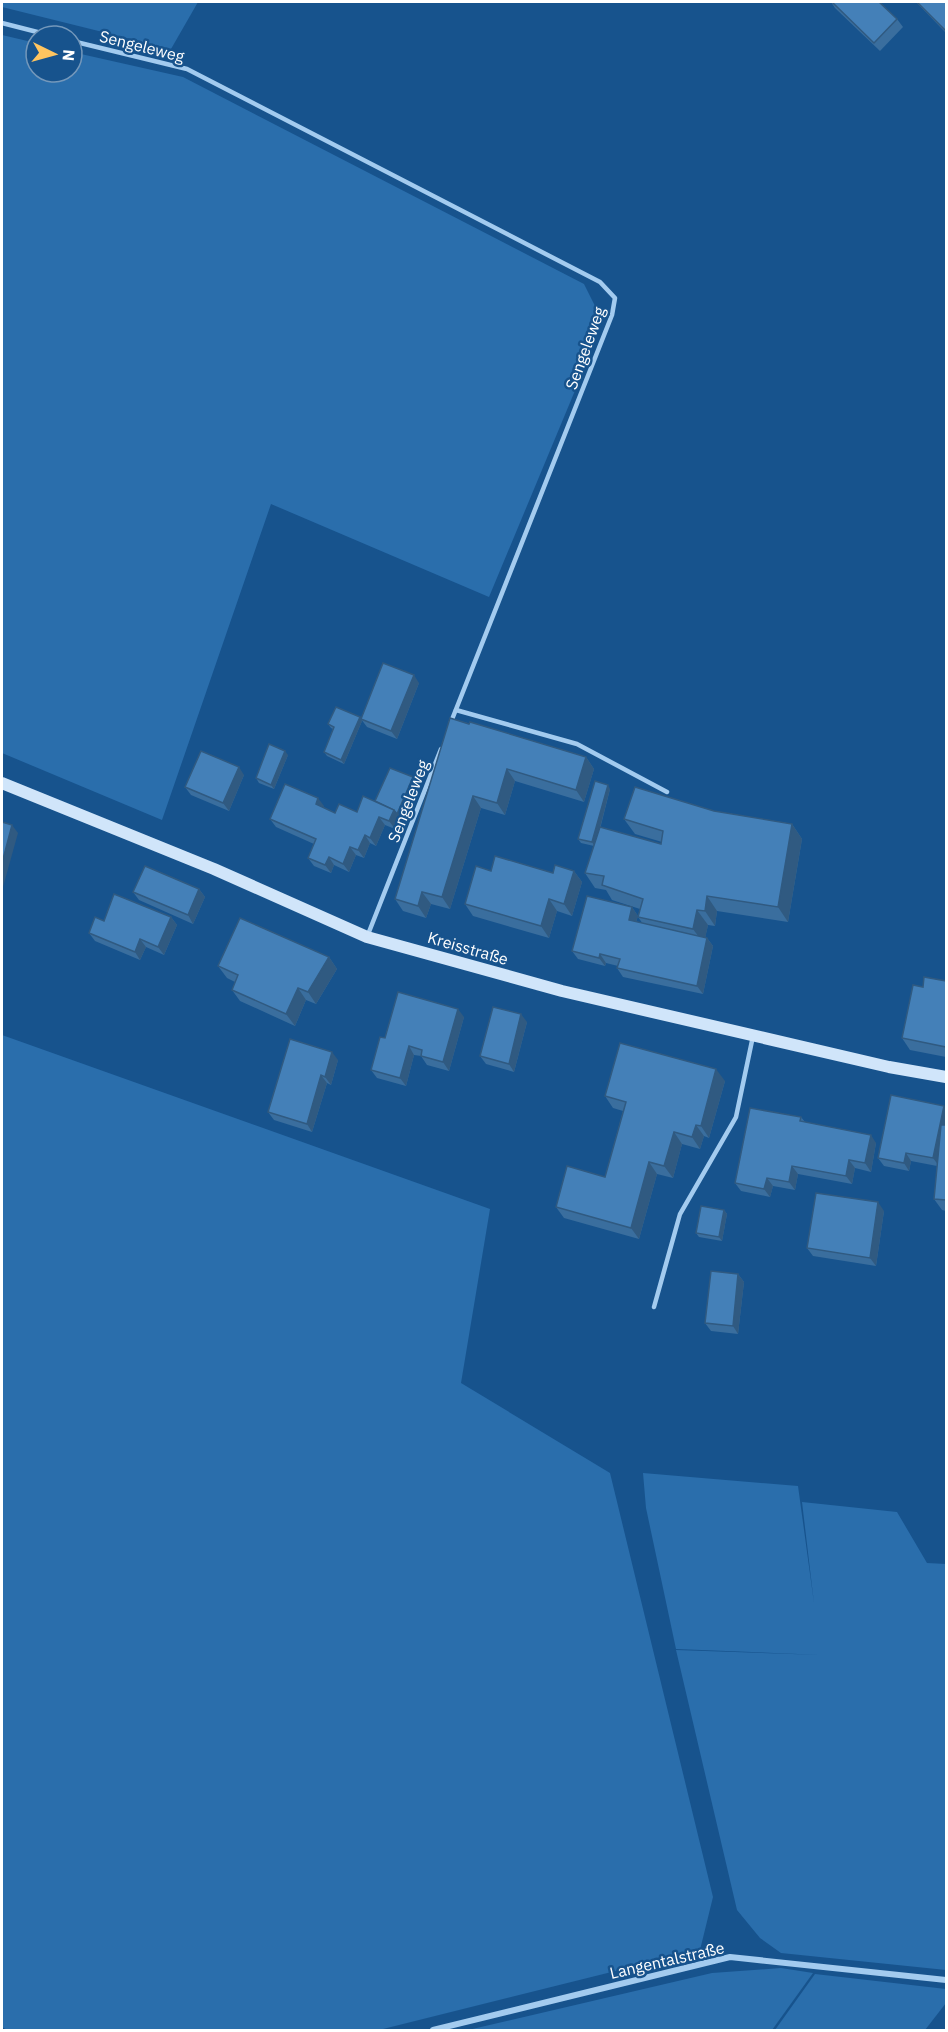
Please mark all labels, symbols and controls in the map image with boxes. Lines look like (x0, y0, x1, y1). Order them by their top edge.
north arrow (24, 24, 84, 84)
street label: Sengeleweg (97, 26, 187, 66)
text: N (58, 49, 79, 62)
street label: Sengeleweg (561, 303, 609, 392)
street label: Sengeleweg (383, 756, 433, 845)
street label: Kreisstraße (425, 927, 511, 969)
street label: Langentalstraße (608, 1937, 726, 1983)

